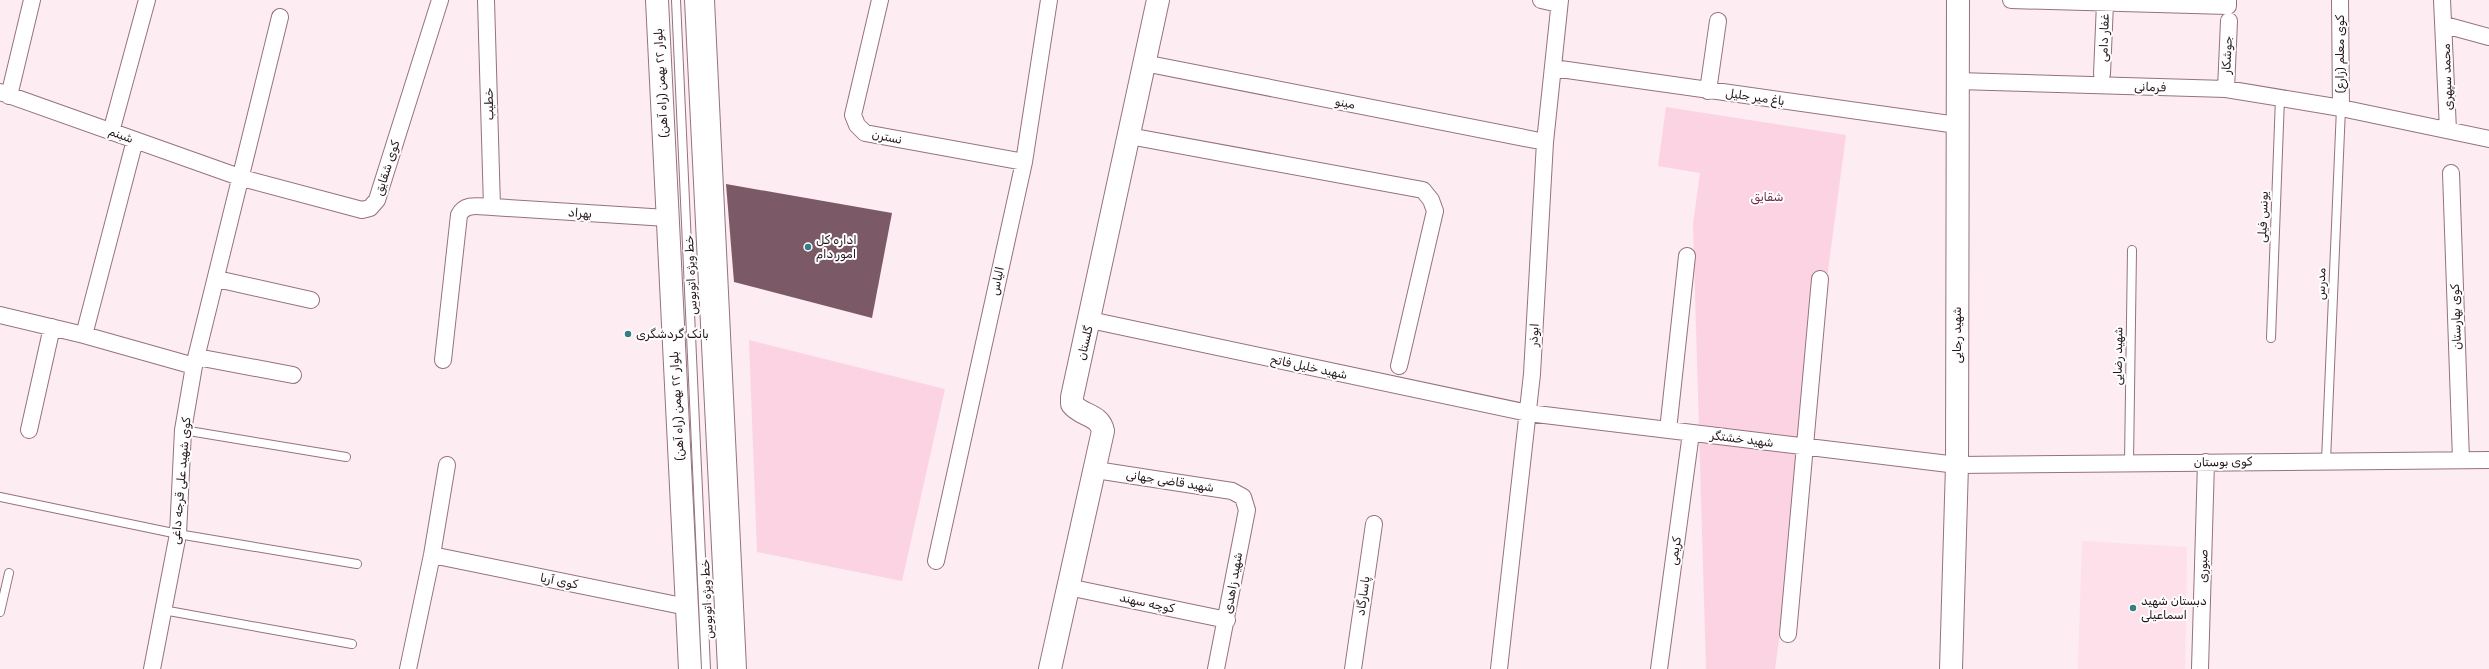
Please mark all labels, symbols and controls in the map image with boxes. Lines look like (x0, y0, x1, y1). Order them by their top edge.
street label: غفار دامی (2096, 13, 2113, 62)
street label: کوی معلم (زارع) (2333, 14, 2349, 93)
street label: بلوار ۲۲ بهمن (راه آهن) (651, 28, 672, 138)
street label: جوشکار (2219, 36, 2236, 75)
street label: محمد سپهری (2439, 43, 2456, 111)
street label: فرمانی (2134, 79, 2167, 96)
street label: باغ میر جلیل (1724, 86, 1785, 110)
street label: خطیب (481, 87, 497, 121)
street label: مینو (1333, 94, 1357, 113)
street label: شبنم (106, 124, 135, 147)
street label: نسترن (871, 127, 903, 148)
street label: کوی شقایق (372, 138, 404, 198)
park label: شقایق (1750, 190, 1784, 205)
street label: یونس فیلی (2255, 191, 2272, 243)
street label: بهراد (567, 205, 592, 222)
place label: اداره کل امور دام (816, 233, 857, 263)
street label: خط ویژه اتوبوس (682, 235, 701, 315)
marker: اداره کل امور دام (803, 242, 813, 252)
street label: الیاس (987, 265, 1007, 297)
street label: مدرس (2313, 267, 2330, 300)
street label: کوی بهارستان (2448, 283, 2465, 350)
street label: شهید رجایی (1950, 307, 1965, 363)
street label: ابوذر (1526, 323, 1543, 348)
street label: گلستان (1074, 324, 1096, 362)
place label: بانک گردشگری (636, 327, 709, 342)
street label: شهید رضایی (2110, 327, 2127, 385)
marker: بانک گردشگری (623, 329, 633, 339)
street label: بلوار ۲۲ بهمن (راه آهن) (667, 351, 688, 461)
street label: شهید خلیل فاتح (1269, 352, 1349, 384)
street label: کوی شهید علی قرجه داغی (168, 416, 195, 545)
street label: شهید خشتگر (1708, 428, 1775, 451)
street label: کوی بوستان (2193, 454, 2253, 471)
street label: شهید قاضی جهانی (1125, 467, 1215, 496)
street label: کریمی (1666, 535, 1685, 566)
street label: صبوری (2195, 549, 2212, 583)
street label: شهید زاهدی (1221, 551, 1246, 615)
street label: خط ویژه اتوبوس (698, 559, 717, 639)
street label: کوی آریا (539, 570, 580, 593)
street label: پاسارگاد (1353, 575, 1374, 617)
street label: کوچه سهند (1118, 590, 1176, 617)
place label: دبستان شهید اسماعیلی (2141, 594, 2207, 623)
marker: دبستان شهید اسماعیلی (2128, 603, 2138, 613)

